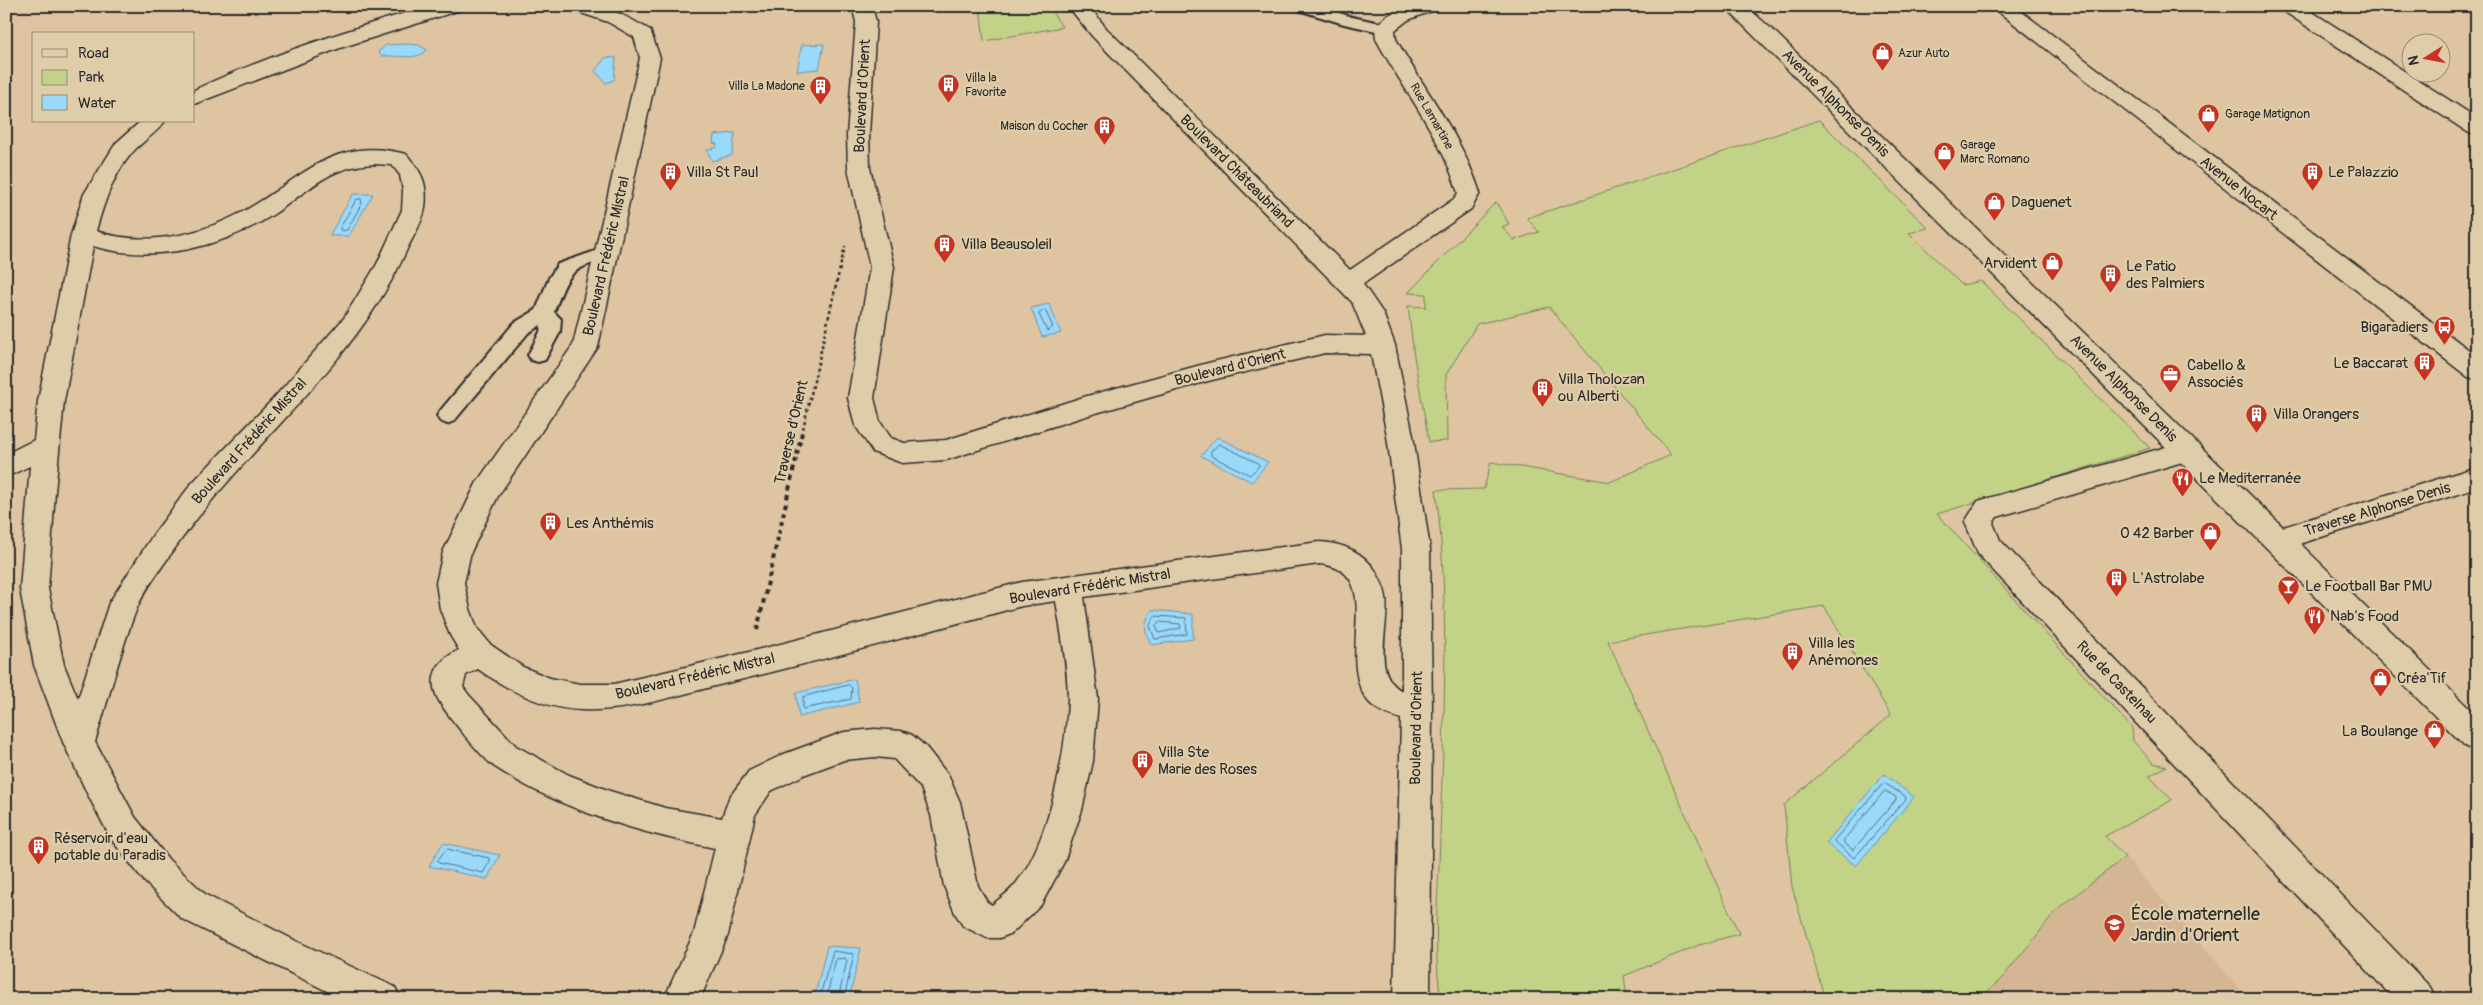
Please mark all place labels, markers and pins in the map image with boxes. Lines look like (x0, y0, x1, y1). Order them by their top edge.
shop icon: Azur Auto (1870, 41, 1894, 72)
place label: Azur Auto (1898, 46, 1950, 61)
place label: Villa la Favorite (965, 71, 1006, 100)
building icon: Villa la Favorite (937, 73, 961, 104)
building icon: Villa La Madone (809, 74, 833, 105)
place label: Villa La Madone (728, 79, 805, 94)
shop icon: Garage Matignon (2197, 102, 2221, 133)
place label: Garage Matignon (2225, 107, 2310, 122)
building icon: Maison du Cocher (1092, 114, 1116, 145)
place label: Maison du Cocher (1000, 119, 1089, 134)
place label: Garage Marc Romano (1960, 138, 2030, 167)
shop icon: Garage Marc Romano (1932, 140, 1956, 171)
building icon: Villa St Paul (658, 160, 682, 191)
building icon: Le Palazzio (2300, 160, 2324, 191)
place label: Villa St Paul (686, 163, 759, 182)
place label: Le Palazzio (2328, 163, 2399, 182)
shop icon: Daguenet (1983, 190, 2007, 221)
place label: Daguenet (2011, 193, 2072, 212)
building icon: Villa Beausoleil (933, 232, 957, 263)
place label: Villa Beausoleil (961, 235, 1052, 254)
shop icon: Arvident (2041, 251, 2065, 282)
place label: Arvident (1984, 254, 2038, 273)
place label: Le Patio des Palmiers (2126, 257, 2205, 293)
building icon: Le Patio des Palmiers (2098, 263, 2122, 294)
bus stop icon: Bigaradiers (2432, 315, 2456, 346)
place label: Bigaradiers (2361, 318, 2428, 337)
building icon: Le Baccarat (2412, 351, 2436, 382)
place label: Le Baccarat (2333, 354, 2409, 373)
place label: Cabello & Associés (2187, 356, 2246, 392)
office icon: Cabello & Associés (2159, 362, 2183, 393)
place label: Villa Tholozan ou Alberti (1558, 370, 1645, 406)
building icon: Villa Tholozan ou Alberti (1530, 376, 1554, 407)
building icon: Villa Orangers (2245, 402, 2269, 433)
place label: Villa Orangers (2273, 405, 2359, 424)
restaurant icon: Le Mediterranée (2171, 466, 2195, 497)
place label: Le Mediterranée (2199, 469, 2301, 488)
building icon: Les Anthémis (538, 511, 562, 542)
place label: Les Anthémis (566, 514, 654, 533)
shop icon: O 42 Barber (2198, 521, 2222, 552)
place label: O 42 Barber (2120, 524, 2195, 543)
building icon: L'Astrolabe (2104, 566, 2128, 597)
place label: L'Astrolabe (2132, 569, 2205, 588)
bar icon: Le Football Bar PMU (2277, 574, 2301, 605)
place label: Le Football Bar PMU (2305, 577, 2432, 596)
restaurant icon: Nab's Food (2302, 604, 2326, 635)
place label: Nab's Food (2330, 607, 2399, 626)
place label: Villa les Anémones (1808, 634, 1878, 670)
building icon: Villa les Anémones (1780, 640, 1804, 671)
shop icon: Créa'Tif (2369, 666, 2393, 697)
place label: Créa'Tif (2397, 669, 2447, 688)
shop icon: La Boulange (2422, 719, 2446, 750)
place label: La Boulange (2342, 722, 2419, 741)
place label: Villa Ste Marie des Roses (1158, 743, 1257, 779)
building icon: Villa Ste Marie des Roses (1130, 749, 1154, 780)
place label: Réservoir d'eau potable du Paradis (54, 829, 166, 865)
building icon: Réservoir d'eau potable du Paradis (26, 835, 50, 866)
place label: École maternelle Jardin d'Orient (2131, 903, 2260, 947)
school or university icon: École maternelle Jardin d'Orient (2103, 912, 2127, 943)

